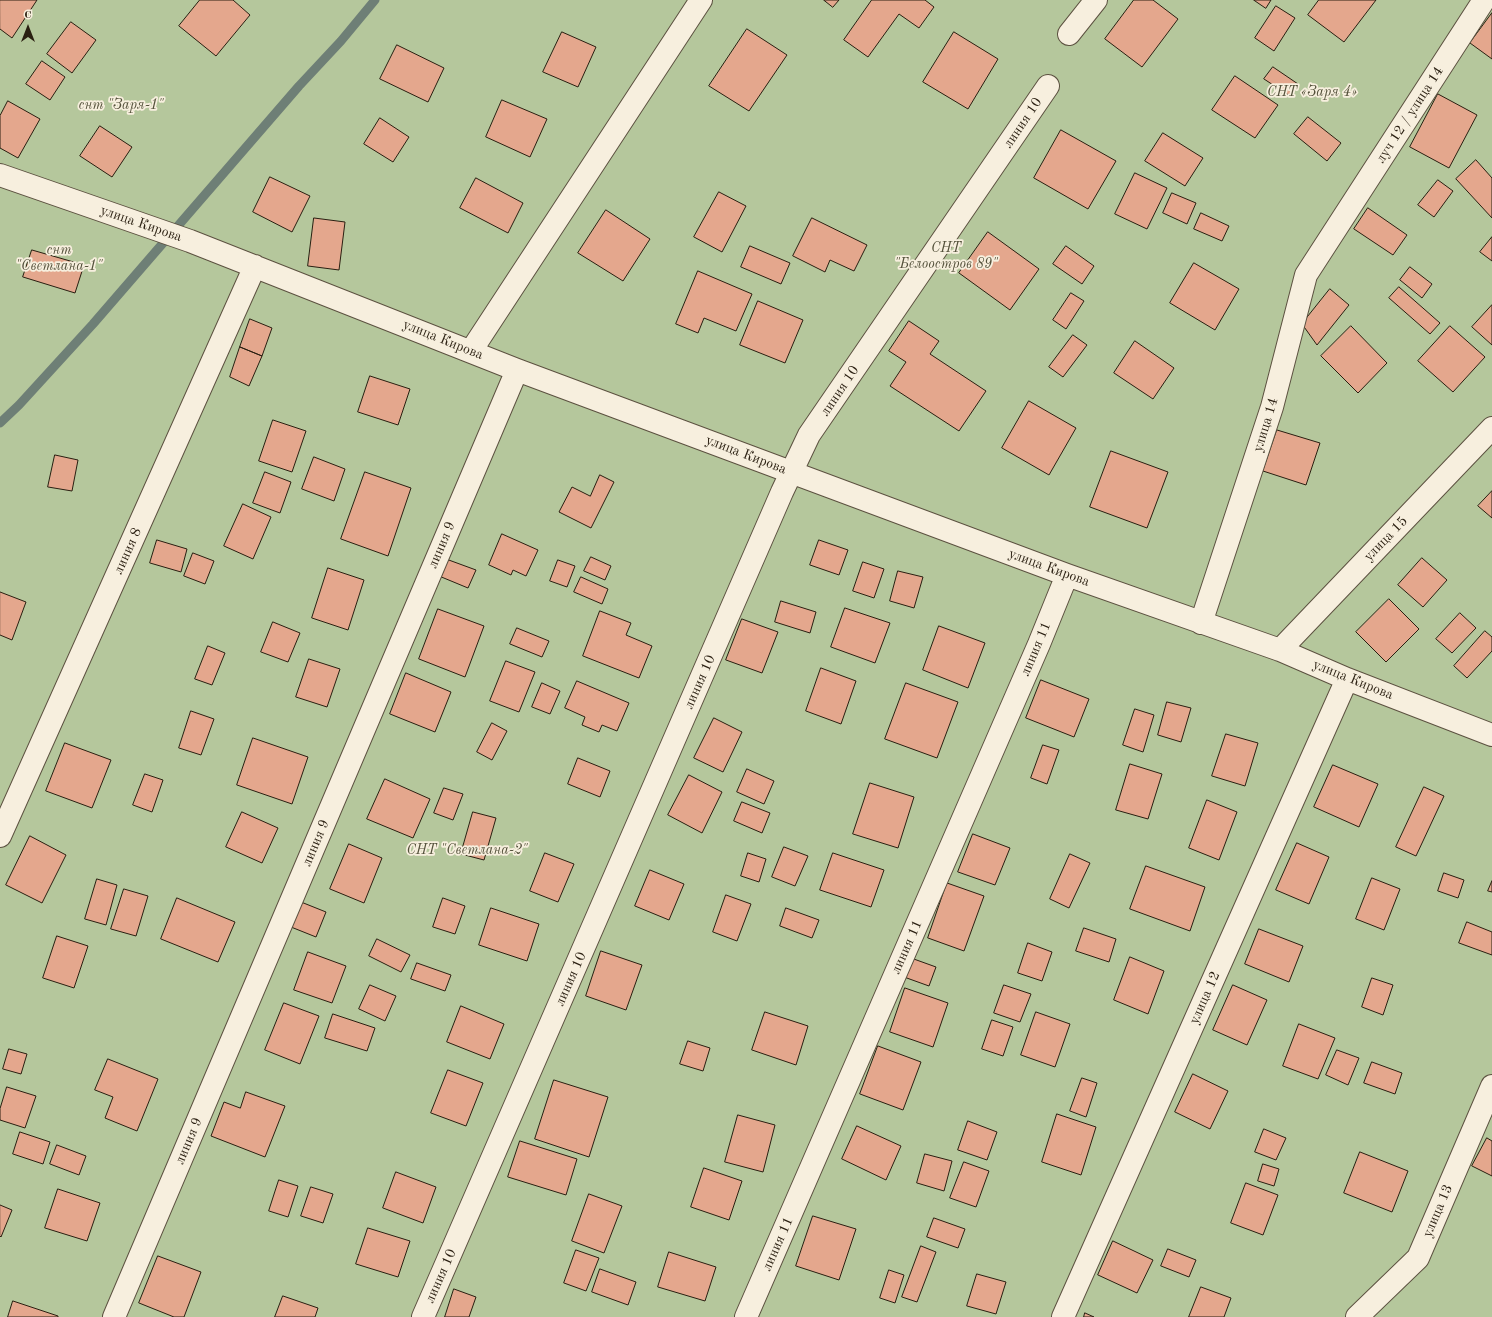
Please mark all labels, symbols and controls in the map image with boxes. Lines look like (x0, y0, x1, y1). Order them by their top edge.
north arrow (8, 8, 48, 48)
text: С (24, 10, 32, 21)
street label: луч 12 / улица 14 (1373, 64, 1447, 166)
park label: СНТ «Заря 4» (1267, 84, 1357, 100)
street label: линия 10 (1000, 95, 1046, 151)
park label: снт "Заря-1" (78, 97, 164, 113)
street label: улица Кирова (98, 202, 184, 246)
park label: СНТ "Белоостров 89" (894, 240, 998, 272)
park label: снт "Светлана-1" (16, 242, 102, 274)
street label: улица Кирова (400, 316, 486, 364)
street label: линия 10 (817, 363, 863, 419)
street label: улица 14 (1250, 396, 1282, 454)
street label: улица Кирова (703, 432, 789, 478)
street label: улица 15 (1361, 513, 1411, 565)
street label: линия 9 (425, 519, 459, 571)
street label: линия 8 (110, 525, 146, 577)
street label: улица Кирова (1006, 546, 1092, 590)
street label: линия 11 (1017, 619, 1055, 679)
street label: линия 10 (681, 652, 719, 712)
street label: улица Кирова (1310, 656, 1396, 704)
street label: линия 9 (299, 817, 333, 869)
park label: СНТ "Светлана-2" (406, 842, 528, 858)
street label: линия 11 (888, 917, 926, 977)
street label: линия 10 (552, 949, 590, 1009)
street label: улица 12 (1186, 969, 1224, 1027)
street label: линия 9 (172, 1115, 206, 1167)
street label: улица 13 (1419, 1182, 1457, 1240)
street label: линия 11 (759, 1214, 797, 1274)
street label: линия 10 (422, 1246, 460, 1306)

